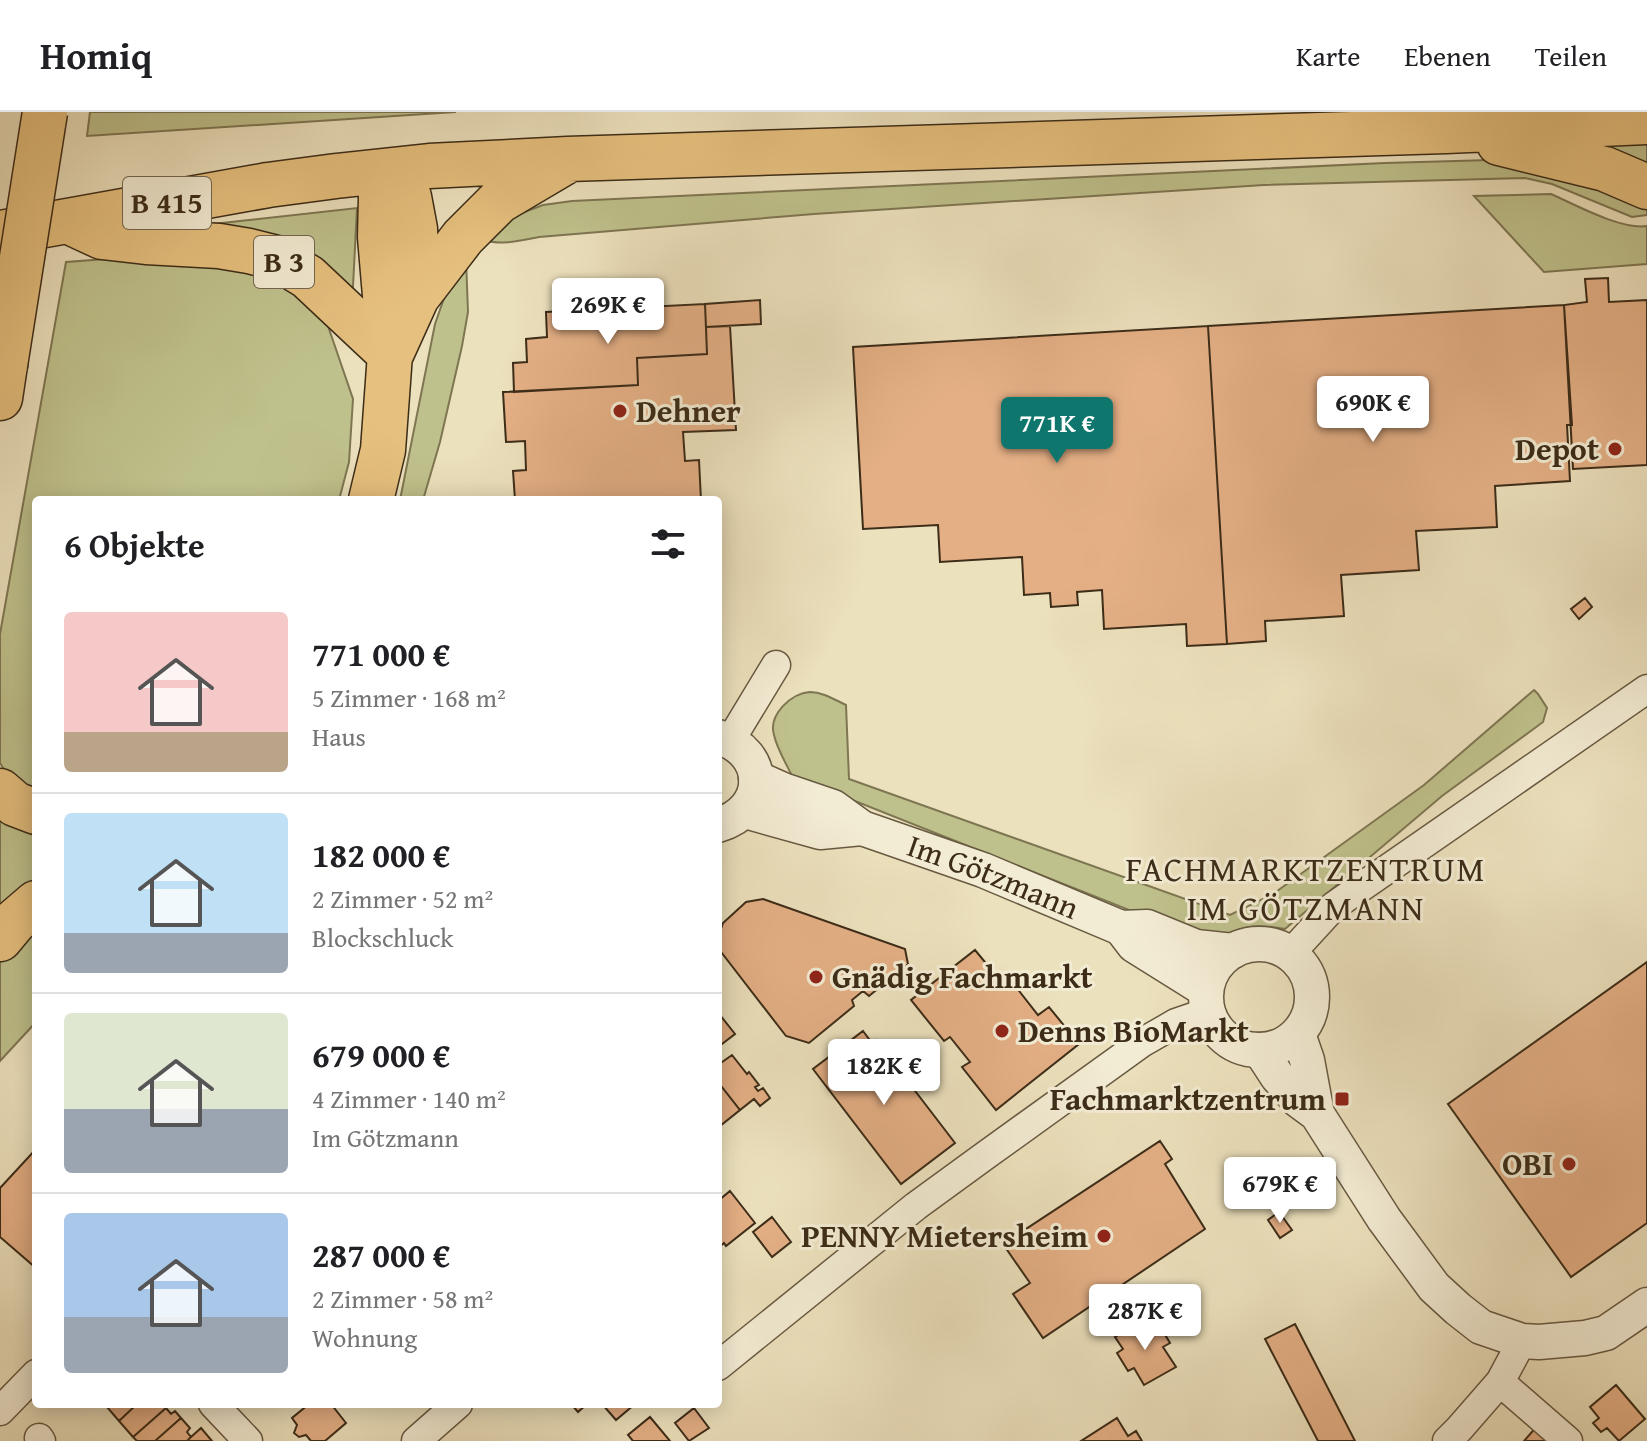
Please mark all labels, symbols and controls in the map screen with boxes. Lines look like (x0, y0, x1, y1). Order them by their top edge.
text: Homiq (40, 27, 152, 83)
text: Karte (1296, 35, 1360, 76)
text: Ebenen (1404, 35, 1491, 76)
text: Teilen (1535, 35, 1607, 76)
road number: B 415 (123, 177, 211, 229)
road number: B 3 (254, 236, 314, 288)
pin: 269K € (543, 278, 673, 346)
text: 269K € (570, 284, 646, 323)
pin: 690K € (1308, 376, 1438, 444)
text: 690K € (1335, 382, 1411, 421)
place label: Dehner (636, 387, 741, 434)
pin: 771K € (992, 397, 1122, 465)
marker: Dehner (611, 402, 629, 420)
text: 771K € (1019, 403, 1095, 442)
place label: Depot (1515, 425, 1599, 472)
marker: Depot (1606, 440, 1624, 458)
text: 6 Objekte (64, 520, 205, 569)
icon: filters (646, 522, 690, 566)
text: 771 000 € (312, 629, 450, 678)
icon: home (128, 644, 224, 740)
text: 5 Zimmer · 168 m² (312, 678, 506, 717)
text: Haus (312, 717, 366, 756)
street label: Im Götzmann (901, 822, 1086, 931)
text: 182 000 € (312, 830, 450, 879)
district label: FACHMARKTZENTRUM IM GÖTZMANN (1126, 844, 1486, 932)
icon: home (128, 845, 224, 941)
text: 2 Zimmer · 52 m² (312, 879, 493, 918)
text: Blockschluck (312, 918, 453, 957)
place label: Gnädig Fachmarkt (832, 953, 1093, 1000)
marker: Gnädig Fachmarkt (807, 968, 825, 986)
place label: Denns BioMarkt (1018, 1007, 1249, 1054)
marker: Denns BioMarkt (993, 1022, 1011, 1040)
text: 679 000 € (312, 1030, 450, 1079)
pin: 182K € (819, 1039, 949, 1107)
icon: home (128, 1045, 224, 1141)
text: 182K € (846, 1045, 922, 1084)
place label: Fachmarktzentrum (1050, 1075, 1327, 1122)
text: 4 Zimmer · 140 m² (312, 1079, 506, 1118)
marker: Fachmarktzentrum (1333, 1090, 1351, 1108)
text: Im Götzmann (312, 1118, 459, 1157)
place label: OBI (1502, 1140, 1553, 1187)
marker: OBI (1560, 1155, 1578, 1173)
pin: 679K € (1215, 1157, 1345, 1225)
text: 679K € (1242, 1163, 1318, 1202)
place label: PENNY Mietersheim (801, 1212, 1089, 1259)
marker: PENNY Mietersheim (1095, 1227, 1113, 1245)
text: 287 000 € (312, 1230, 450, 1279)
icon: home (128, 1245, 224, 1341)
text: 2 Zimmer · 58 m² (312, 1279, 493, 1318)
pin: 287K € (1080, 1284, 1210, 1352)
text: 287K € (1107, 1290, 1183, 1329)
text: Wohnung (312, 1318, 417, 1357)

